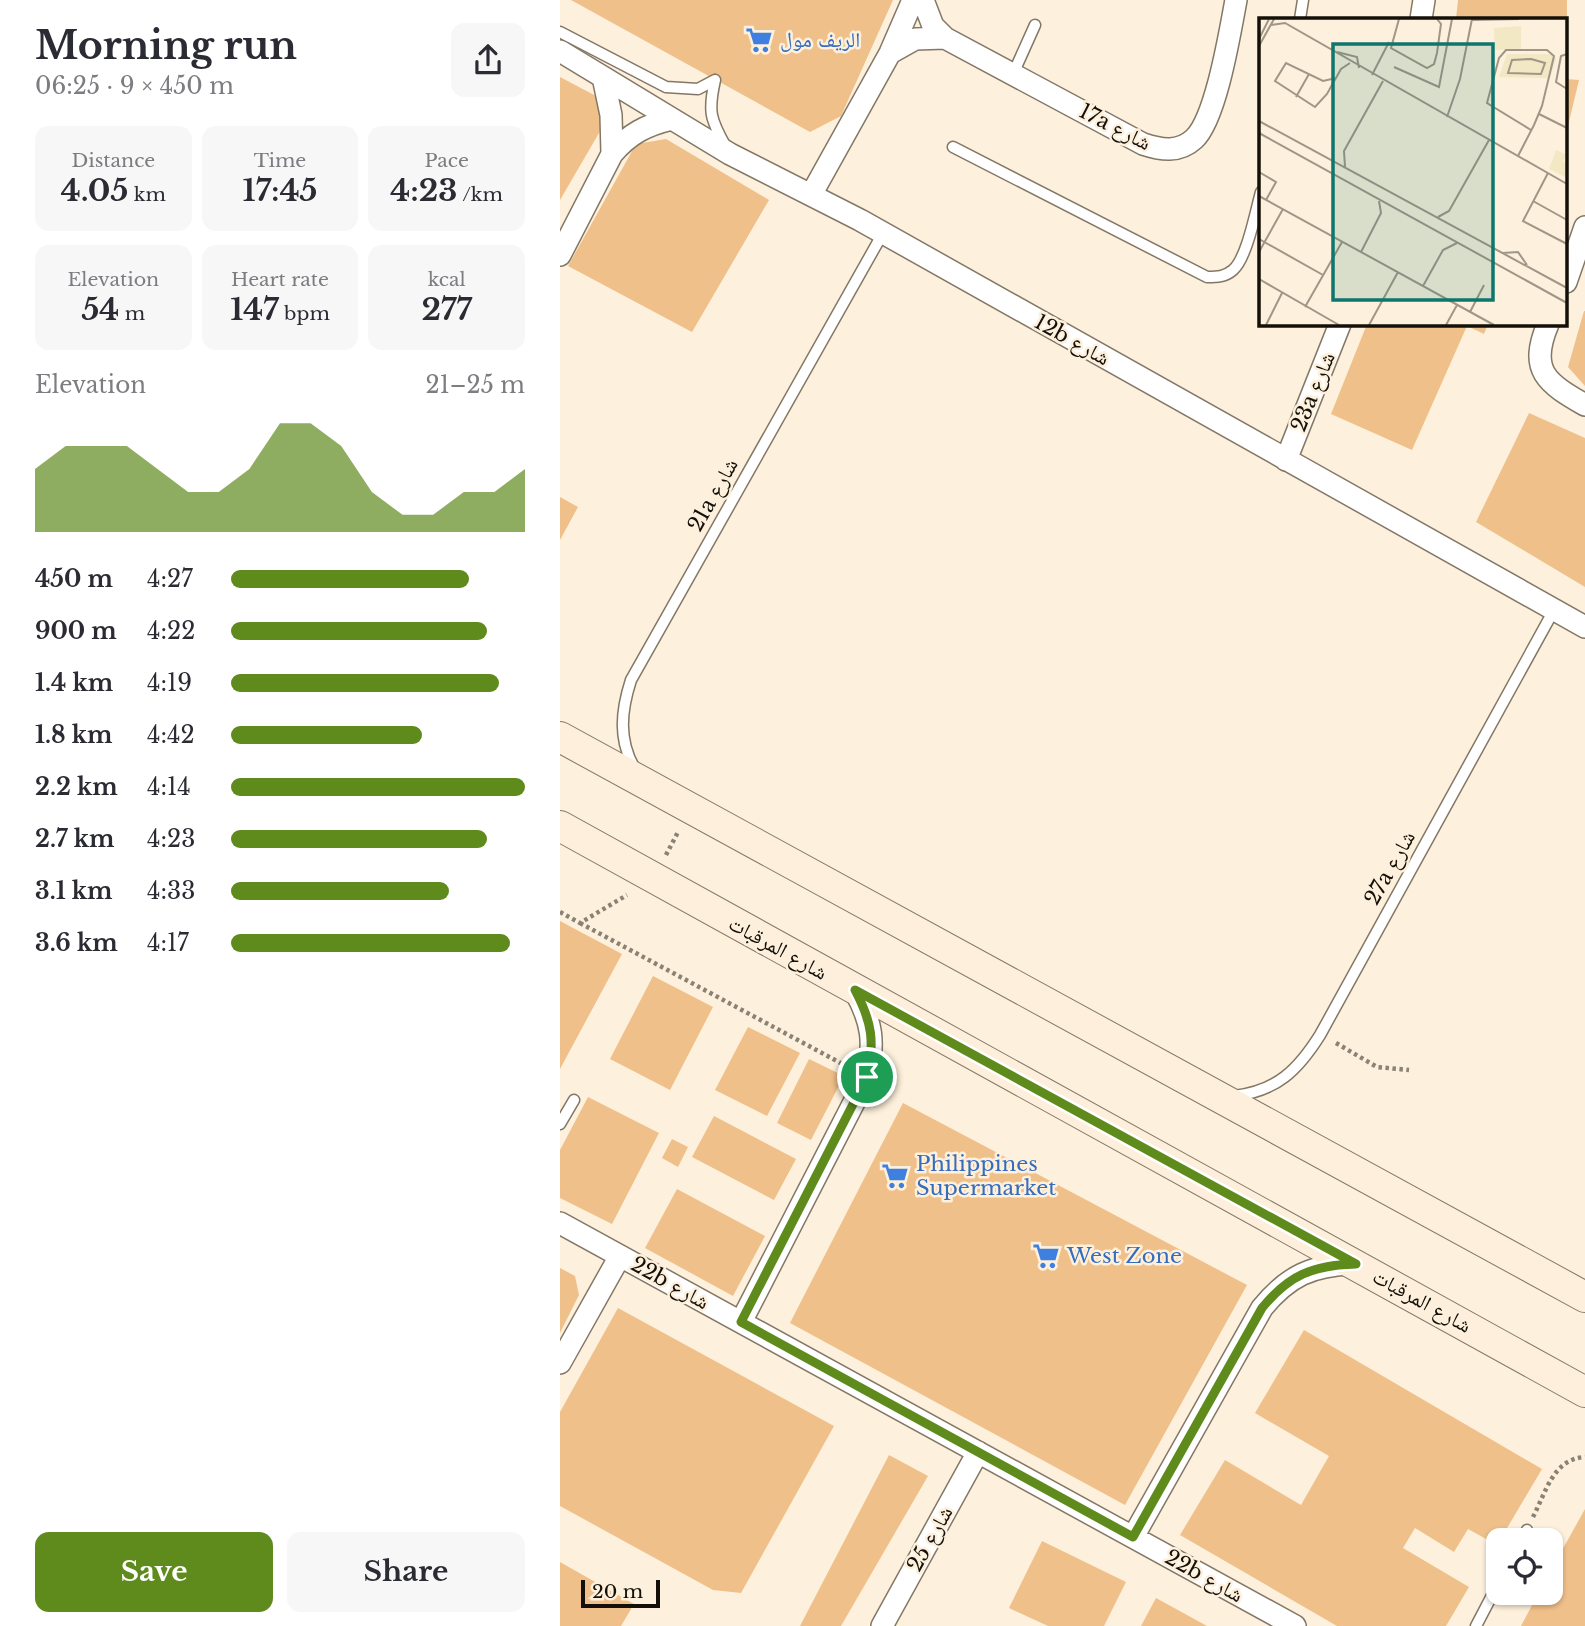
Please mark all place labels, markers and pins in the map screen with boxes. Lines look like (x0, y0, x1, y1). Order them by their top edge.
supermarket icon: الريف مول (744, 25, 774, 55)
place label: الريف مول (780, 27, 860, 53)
pin (837, 1047, 897, 1107)
place label: Philippines Supermarket (916, 1151, 1056, 1201)
supermarket icon: Philippines Supermarket (880, 1161, 910, 1191)
supermarket icon: West Zone (1031, 1241, 1061, 1271)
place label: West Zone (1066, 1243, 1182, 1269)

